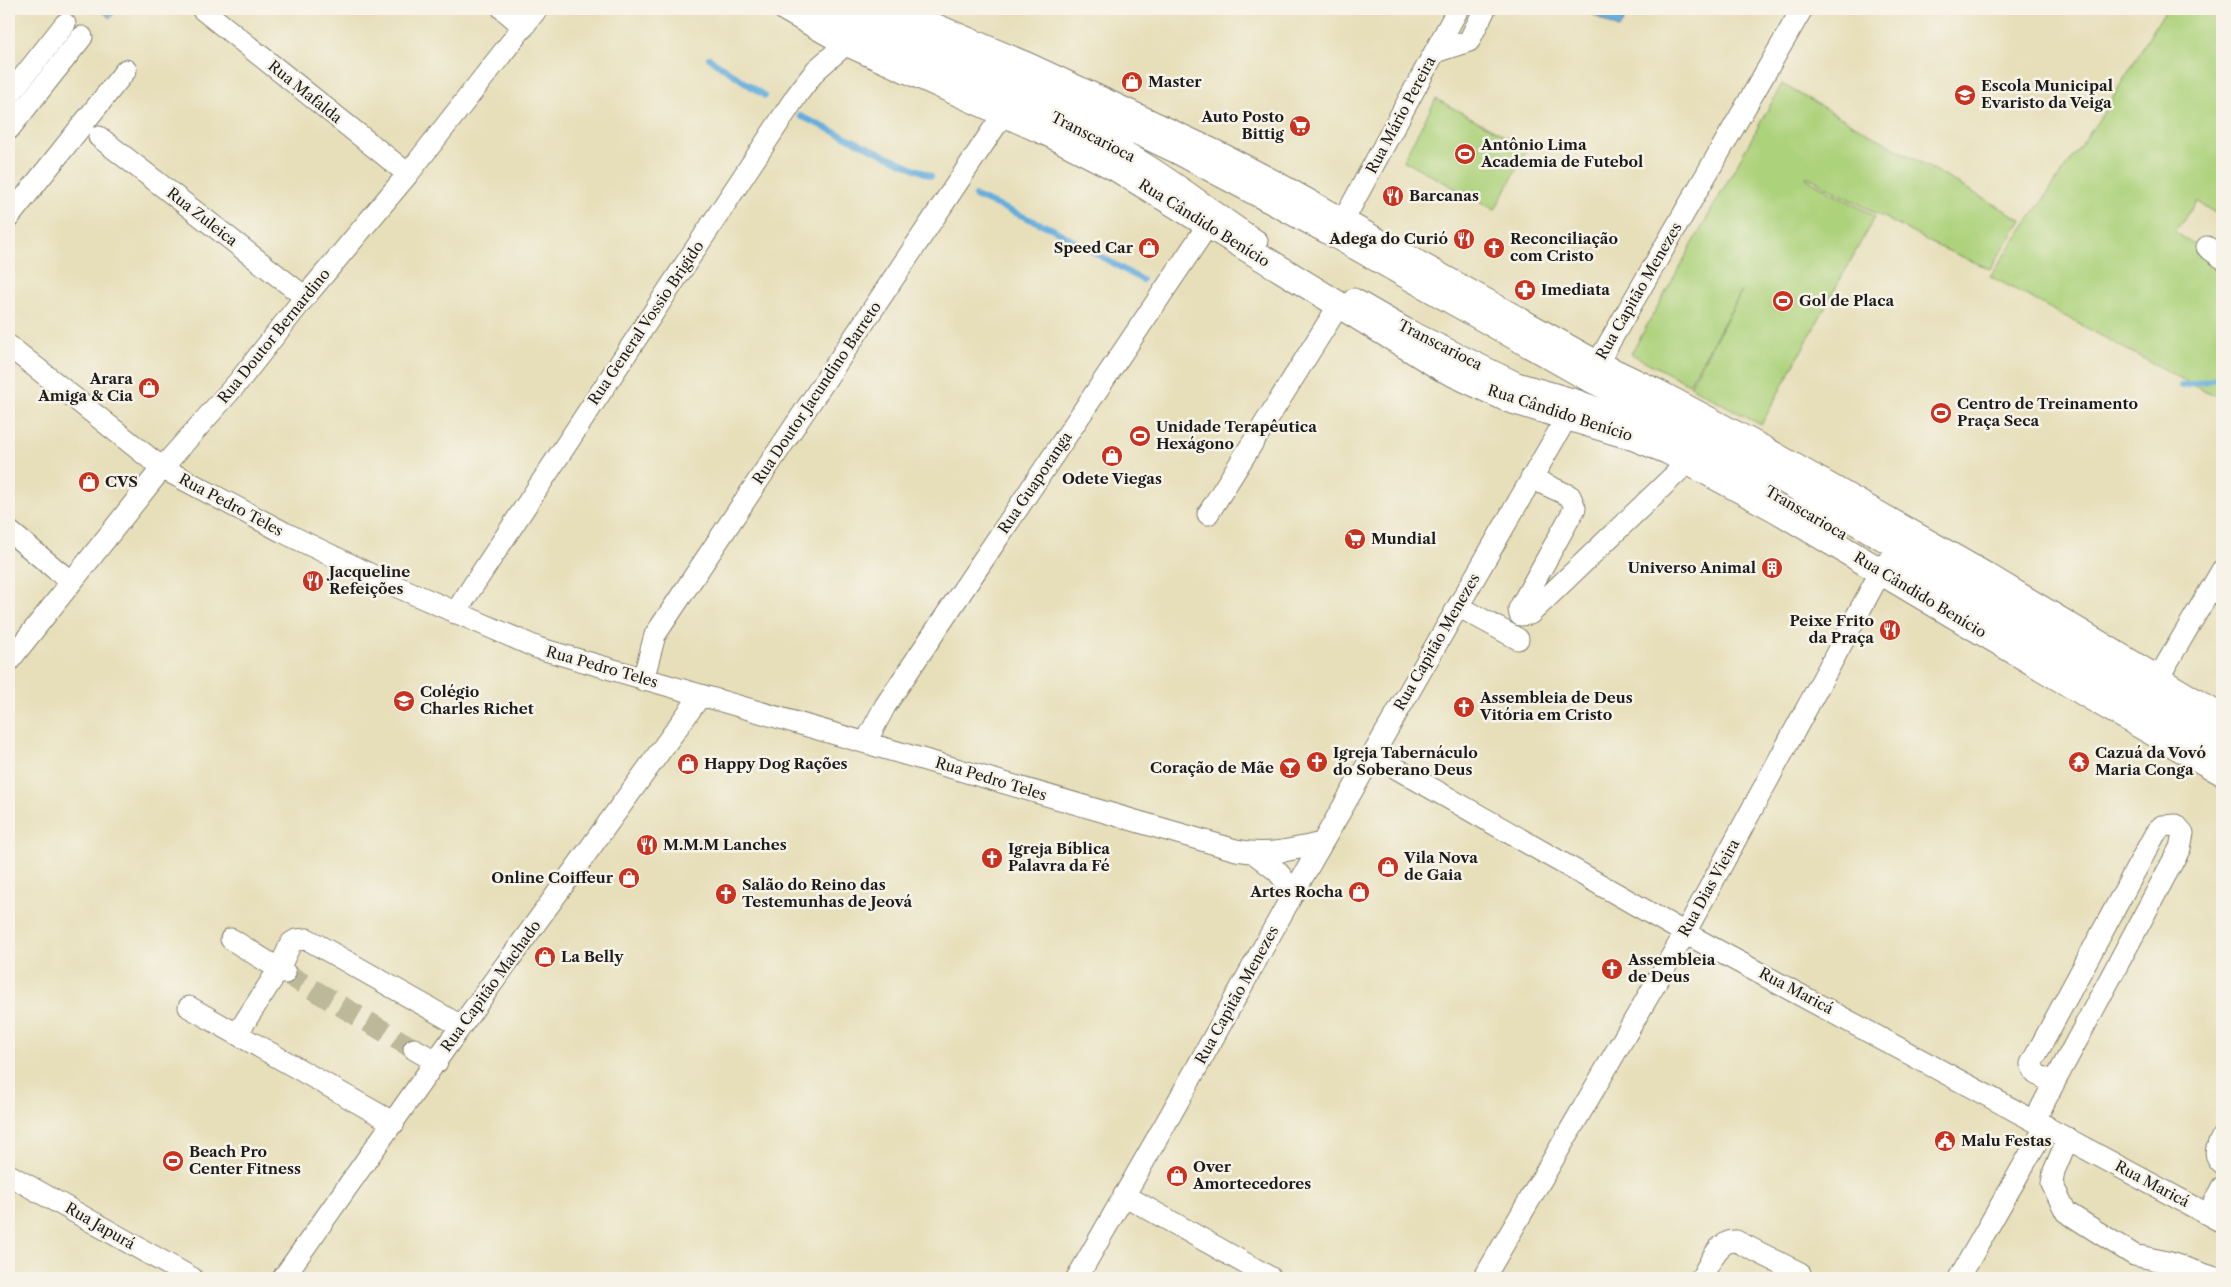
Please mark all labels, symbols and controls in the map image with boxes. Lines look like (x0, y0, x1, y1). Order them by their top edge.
street label: Rua Mário Pereira (1362, 53, 1440, 177)
street label: Rua Mafalda (264, 56, 346, 127)
shop icon: Master (1120, 70, 1144, 94)
place label: Master (1148, 72, 1202, 91)
place label: Escola Municipal Evaristo da Veiga (1981, 76, 2113, 112)
school or university icon: Escola Municipal Evaristo da Veiga (1953, 83, 1977, 107)
street label: Transcarioca (1048, 107, 1139, 166)
place label: Auto Posto Bittig (1200, 107, 1284, 143)
supermarket icon: Auto Posto Bittig (1288, 114, 1312, 138)
place label: Antônio Lima Academia de Futebol (1480, 135, 1643, 171)
sports icon: Antônio Lima Academia de Futebol (1453, 142, 1477, 166)
street label: Rua Cândido Benício (1135, 174, 1273, 271)
street label: Rua Zuleica (163, 183, 241, 250)
restaurant icon: Barcanas (1381, 184, 1405, 208)
place label: Barcanas (1409, 186, 1479, 205)
street label: Rua Capitão Menezes (1592, 219, 1686, 363)
restaurant icon: Adega do Curió (1452, 227, 1476, 251)
place label: Adega do Curió (1328, 229, 1448, 248)
place label: Reconciliação com Cristo (1510, 229, 1618, 265)
shop icon: Speed Car (1137, 236, 1161, 260)
church icon: Reconciliação com Cristo (1482, 236, 1506, 260)
street label: Rua General Vossio Brigido (583, 237, 708, 408)
place label: Speed Car (1054, 238, 1134, 257)
street label: Rua Doutor Bernardino (213, 264, 334, 407)
pharmacy icon: Imediata (1513, 278, 1537, 302)
place label: Imediata (1541, 280, 1610, 299)
sports icon: Gol de Placa (1771, 289, 1795, 313)
place label: Gol de Placa (1799, 291, 1895, 310)
street label: Rua Doutor Jacundino Barreto (748, 298, 885, 488)
street label: Transcarioca (1395, 315, 1486, 374)
place label: Arara Amiga & Cia (37, 369, 133, 405)
shop icon: Arara Amiga & Cia (137, 376, 161, 400)
street label: Rua Cândido Benício (1485, 380, 1635, 445)
place label: Centro de Treinamento Praça Seca (1957, 394, 2138, 430)
sports icon: Centro de Treinamento Praça Seca (1929, 401, 1953, 425)
place label: Unidade Terapêutica Hexágono (1156, 417, 1317, 453)
sports icon: Unidade Terapêutica Hexágono (1128, 424, 1152, 448)
street label: Rua Guaporanga (993, 428, 1076, 537)
shop icon: Odete Viegas (1100, 444, 1124, 468)
street label: Rua Pedro Teles (176, 469, 287, 540)
place label: Odete Viegas (1062, 469, 1162, 488)
shop icon: CVS (77, 470, 101, 494)
place label: CVS (105, 472, 138, 491)
street label: Transcarioca (1762, 481, 1851, 544)
supermarket icon: Mundial (1343, 527, 1367, 551)
place label: Mundial (1371, 529, 1436, 548)
street label: Rua Cândido Benício (1851, 547, 1990, 642)
building icon: Universo Animal (1760, 556, 1784, 580)
place label: Universo Animal (1628, 558, 1756, 577)
place label: Jacqueline Refeições (326, 562, 410, 598)
restaurant icon: Jacqueline Refeições (301, 569, 325, 593)
street label: Rua Capitão Menezes (1390, 570, 1484, 714)
place label: Peixe Frito da Praça (1789, 611, 1874, 647)
restaurant icon: Peixe Frito da Praça (1878, 618, 1902, 642)
street label: Rua Pedro Teles (544, 641, 660, 692)
place label: Colégio Charles Richet (420, 682, 534, 718)
place label: Assembleia de Deus Vitória em Cristo (1479, 688, 1633, 724)
school or university icon: Colégio Charles Richet (392, 689, 416, 713)
church icon: Assembleia de Deus Vitória em Cristo (1452, 695, 1476, 719)
place label: Igreja Tabernáculo do Soberano Deus (1333, 743, 1478, 779)
place label: Cazuá da Vovó Maria Conga (2095, 743, 2206, 779)
church icon: Igreja Tabernáculo do Soberano Deus (1305, 750, 1329, 774)
temple icon: Cazuá da Vovó Maria Conga (2067, 750, 2091, 774)
shop icon: Happy Dog Rações (676, 752, 700, 776)
street label: Rua Pedro Teles (933, 753, 1049, 804)
place label: Happy Dog Rações (704, 754, 848, 773)
bar icon: Coração de Mãe (1278, 756, 1302, 780)
place label: Coração de Mãe (1150, 758, 1274, 777)
restaurant icon: M.M.M Lanches (635, 833, 659, 857)
place label: M.M.M Lanches (663, 835, 787, 854)
street label: Rua Dias Vieira (1674, 835, 1743, 940)
place label: Igreja Bíblica Palavra da Fé (1008, 839, 1110, 875)
church icon: Igreja Bíblica Palavra da Fé (980, 846, 1004, 870)
place label: Vila Nova de Gaia (1403, 848, 1478, 884)
shop icon: Vila Nova de Gaia (1376, 855, 1400, 879)
shop icon: Online Coiffeur (617, 866, 641, 890)
place label: Online Coiffeur (491, 868, 614, 887)
place label: Salão do Reino das Testemunhas de Jeová (742, 875, 912, 911)
shop icon: Artes Rocha (1347, 880, 1371, 904)
church icon: Salão do Reino das Testemunhas de Jeová (714, 882, 738, 906)
place label: Artes Rocha (1249, 882, 1343, 901)
street label: Rua Capitão Machado (436, 916, 545, 1055)
street label: Rua Capitão Menezes (1191, 922, 1283, 1067)
shop icon: La Belly (533, 945, 557, 969)
place label: La Belly (561, 947, 624, 966)
place label: Assembleia de Deus (1627, 950, 1716, 986)
church icon: Assembleia de Deus (1600, 957, 1624, 981)
street label: Rua Maricá (1756, 963, 1837, 1018)
public building icon: Malu Festas (1933, 1129, 1957, 1153)
place label: Malu Festas (1961, 1131, 2052, 1150)
place label: Beach Pro Center Fitness (189, 1142, 301, 1178)
sports icon: Beach Pro Center Fitness (161, 1149, 185, 1173)
street label: Rua Maricá (2112, 1156, 2193, 1211)
place label: Over Amortecedores (1192, 1157, 1311, 1193)
shop icon: Over Amortecedores (1165, 1164, 1189, 1188)
street label: Rua Japurá (62, 1198, 139, 1253)

